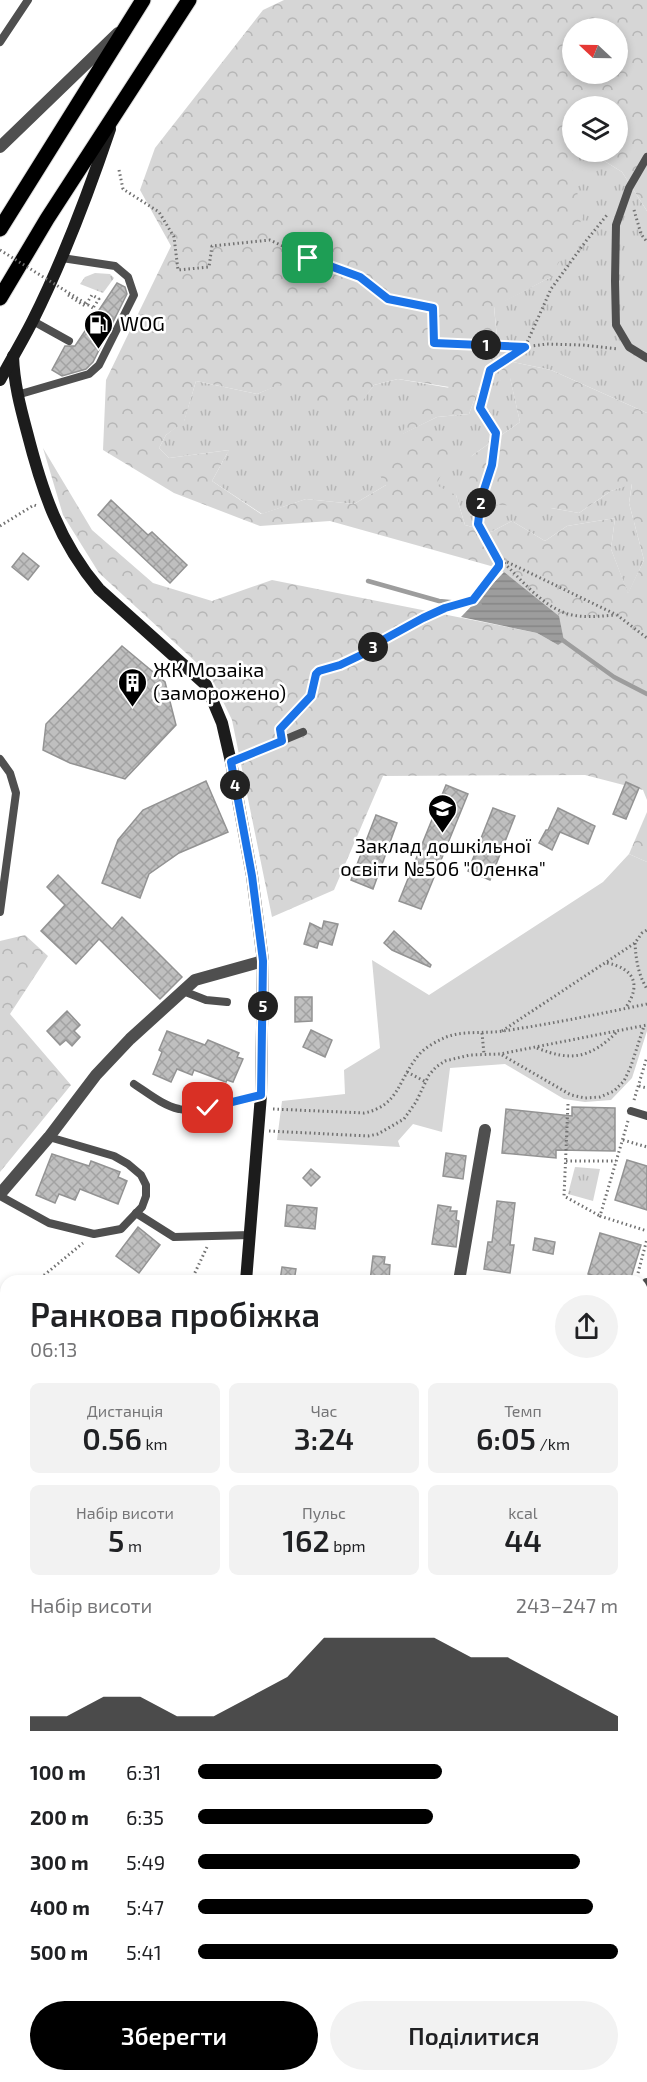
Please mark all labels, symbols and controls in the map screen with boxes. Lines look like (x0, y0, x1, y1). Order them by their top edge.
north arrow (562, 18, 628, 84)
map controls (562, 18, 628, 162)
button: layers (562, 96, 628, 162)
pin (282, 232, 333, 283)
icon: arrive (291, 241, 324, 274)
fuel station icon: WOG (83, 308, 115, 350)
place label: WOG (120, 311, 165, 335)
pin: 1 (471, 330, 501, 360)
text: 1 (483, 335, 489, 354)
pin: 2 (466, 488, 496, 518)
text: 2 (476, 493, 486, 512)
pin: 3 (358, 632, 388, 662)
text: 3 (368, 637, 378, 656)
place label: ЖК Мозаіка (заморожено) (153, 657, 286, 704)
building icon: ЖК Мозаіка (заморожено) (116, 666, 148, 708)
pin: 4 (220, 770, 250, 800)
text: 4 (230, 775, 240, 794)
school or university icon: Заклад дошкільної освіти №506 "Оленка" (427, 792, 459, 834)
place label: Заклад дошкільної освіти №506 "Оленка" (340, 833, 546, 880)
pin: 5 (248, 991, 278, 1021)
text: 5 (259, 996, 267, 1015)
pin (182, 1082, 233, 1133)
icon: check (191, 1091, 224, 1124)
text: Ранкова пробіжка (30, 1294, 320, 1334)
button: share (555, 1295, 618, 1358)
text: 06:13 (30, 1337, 77, 1361)
text: Дистанція (87, 1401, 163, 1420)
text: Час (311, 1401, 337, 1420)
text: Темп (504, 1401, 542, 1420)
text: 0.56 (82, 1420, 142, 1456)
text: 3:24 (294, 1420, 354, 1456)
text: 6:05 (476, 1420, 536, 1456)
text: km (142, 1434, 168, 1453)
text: /km (536, 1434, 570, 1453)
text: Набір висоти (76, 1503, 174, 1522)
text: Пульс (302, 1503, 346, 1522)
text: kcal (508, 1503, 538, 1522)
text: 5 (108, 1522, 124, 1558)
text: 162 (282, 1522, 330, 1558)
text: 44 (504, 1522, 542, 1558)
text: m (124, 1536, 142, 1555)
text: bpm (330, 1536, 366, 1555)
text: Набір висоти (30, 1593, 152, 1617)
text: 243–247 m (516, 1593, 618, 1617)
text: 100 m (30, 1760, 86, 1784)
text: 6:31 (126, 1760, 161, 1784)
text: 200 m (30, 1805, 89, 1829)
text: 6:35 (126, 1805, 164, 1829)
text: 300 m (30, 1850, 89, 1874)
text: 5:49 (126, 1850, 165, 1874)
text: 400 m (30, 1895, 90, 1919)
text: 5:47 (126, 1895, 164, 1919)
text: 500 m (30, 1940, 88, 1964)
text: 5:41 (126, 1940, 162, 1964)
button: Зберегти (30, 2001, 318, 2070)
button: Поділитися (330, 2001, 618, 2070)

